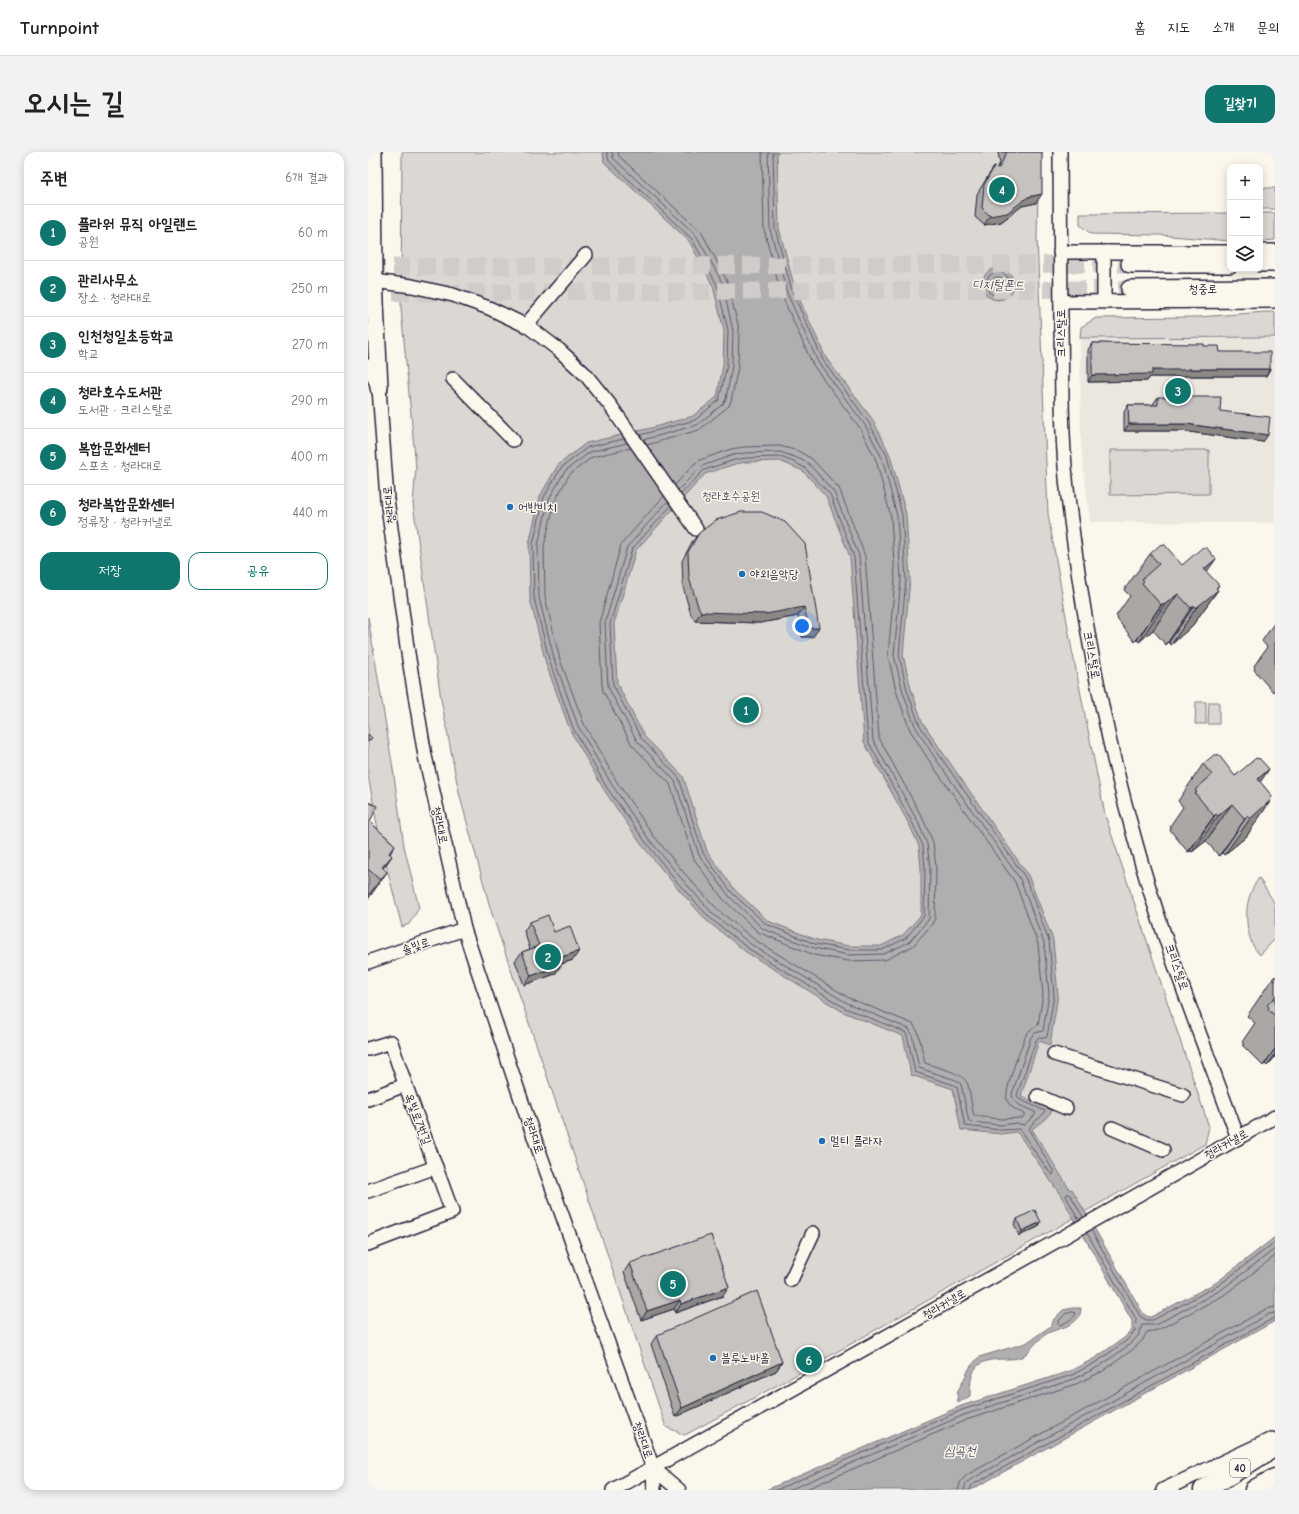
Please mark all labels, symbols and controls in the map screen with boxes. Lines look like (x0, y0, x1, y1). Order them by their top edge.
text: Turnpoint (20, 17, 99, 39)
text: 홈 (1134, 19, 1145, 36)
text: 지도 (1167, 19, 1190, 36)
text: 소개 (1212, 19, 1234, 36)
text: 문의 (1256, 19, 1279, 36)
button: 길찾기 (1205, 85, 1275, 123)
text: 오시는 길 (24, 87, 124, 119)
map controls (1227, 164, 1263, 272)
button: + (1227, 164, 1263, 200)
text: 주변 (40, 169, 67, 188)
text: 6개 결과 (285, 170, 328, 185)
pin: 4 (989, 175, 1015, 205)
button: − (1227, 200, 1263, 236)
text: 플라워 뮤직 아일랜드 (78, 215, 197, 233)
text: 1 (50, 225, 56, 240)
text: 60 m (298, 225, 328, 240)
text: 공원 (78, 234, 99, 249)
button: layers (1227, 236, 1263, 272)
text: 관리사무소 (78, 271, 138, 289)
water label: 디지털폰드 (972, 277, 1024, 292)
text: 2 (50, 281, 56, 296)
text: 250 m (291, 281, 328, 296)
street label: 청중로 (1189, 282, 1217, 296)
text: 장소 · 청라대로 (78, 290, 152, 305)
street label: 크리스탈로 (1054, 309, 1068, 357)
text: 인천청일초등학교 (78, 327, 175, 345)
text: 3 (50, 337, 56, 352)
text: 270 m (292, 337, 328, 352)
text: 학교 (78, 346, 99, 361)
pin: 3 (1165, 376, 1191, 406)
text: 청라호수도서관 (78, 383, 163, 401)
text: 4 (50, 393, 56, 408)
text: 290 m (291, 393, 328, 408)
text: 도서관 · 크리스탈로 (78, 402, 173, 417)
text: 복합문화센터 (78, 439, 150, 457)
text: 5 (50, 449, 56, 464)
text: 400 m (291, 449, 328, 464)
text: 스포츠 · 청라대로 (78, 458, 162, 473)
street label: 청라대로 (380, 485, 398, 525)
park label: 청라호수공원 (702, 489, 760, 503)
text: 청라복합문화센터 (78, 495, 175, 513)
place label: 어반비치 (518, 500, 557, 514)
marker: 어반비치 (505, 502, 515, 512)
text: 6 (50, 505, 56, 520)
text: 440 m (292, 505, 328, 520)
text: 정류장 · 청라커낼로 (78, 514, 173, 529)
button: 저장 (40, 552, 180, 590)
button: 공유 (188, 552, 328, 590)
place label: 야외음악당 (750, 567, 799, 581)
marker: 야외음악당 (737, 569, 747, 579)
your location (792, 616, 812, 636)
street label: 크리스탈로 (1081, 630, 1103, 680)
pin: 1 (733, 695, 759, 725)
street label: 청라대로 (429, 805, 451, 845)
street label: 솔빛로 (400, 935, 432, 957)
pin: 2 (535, 942, 561, 972)
street label: 크리스탈로 (1163, 942, 1191, 992)
street label: 옥빛로7번길 (402, 1091, 434, 1147)
street label: 청라대로 (521, 1114, 547, 1156)
street label: 청라커낼로 (1201, 1126, 1251, 1162)
place label: 멀티 플라자 (830, 1134, 883, 1148)
marker: 멀티 플라자 (817, 1136, 827, 1146)
pin: 5 (660, 1269, 686, 1299)
street label: 청라커낼로 (920, 1286, 968, 1322)
pin: 6 (796, 1345, 822, 1375)
place label: 블루노바홀 (721, 1351, 770, 1365)
marker: 블루노바홀 (708, 1353, 718, 1363)
street label: 청라대로 (630, 1419, 656, 1461)
water label: 심곡천 (944, 1443, 977, 1458)
road number: 40 (1230, 1459, 1250, 1477)

